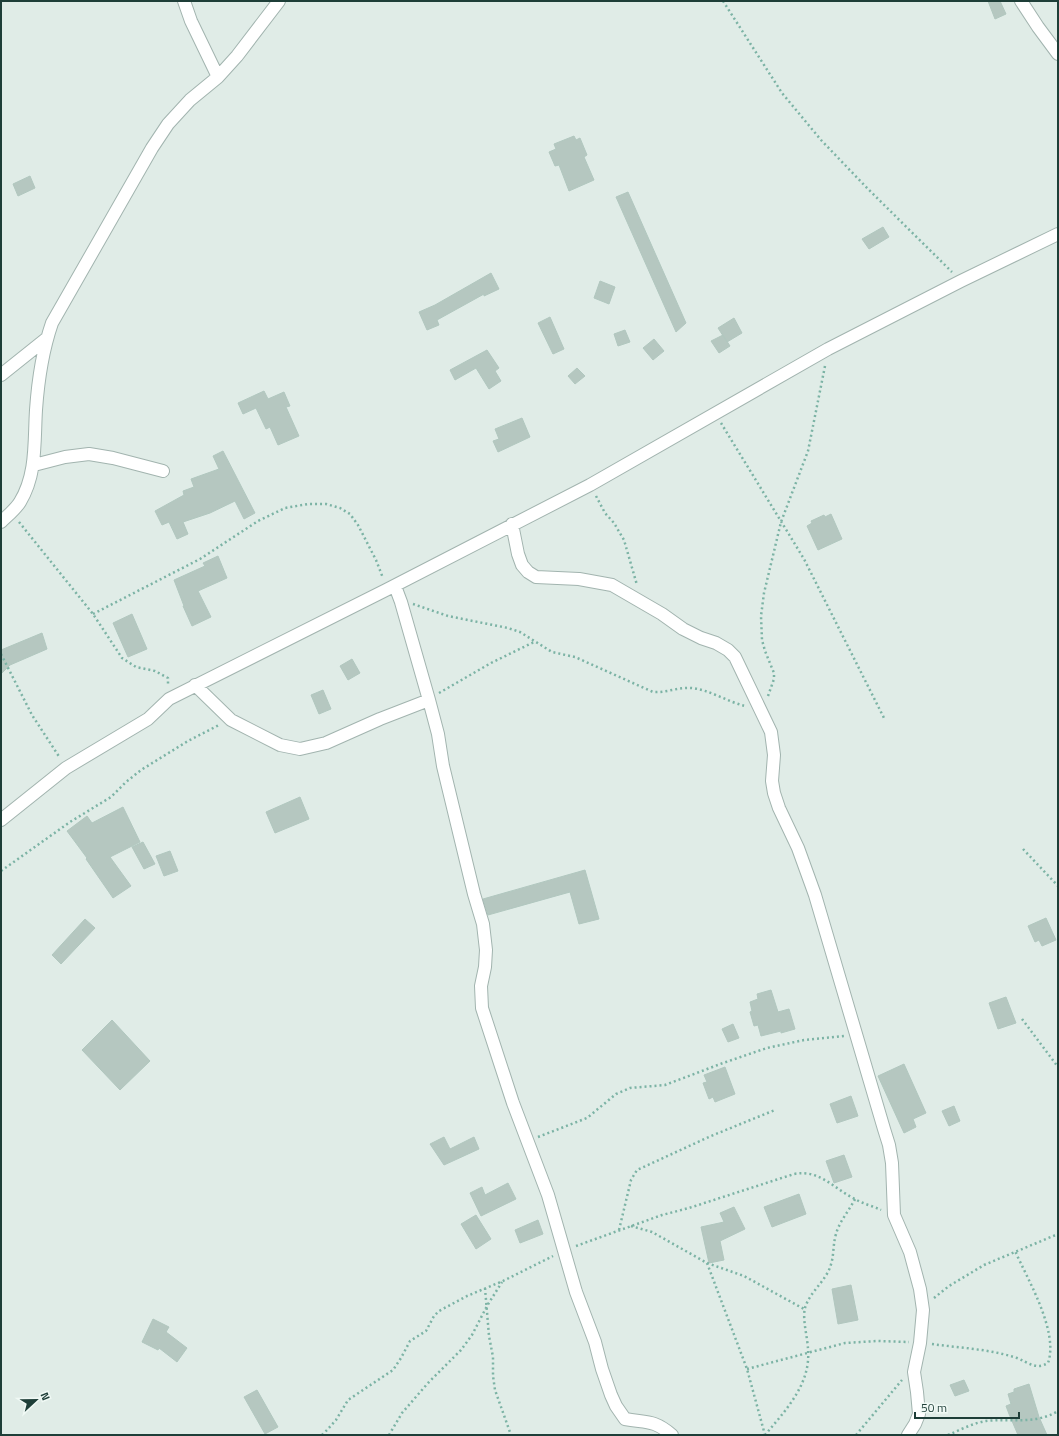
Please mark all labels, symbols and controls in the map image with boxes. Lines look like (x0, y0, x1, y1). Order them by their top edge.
north arrow (16, 1380, 56, 1420)
text: N (36, 1390, 54, 1403)
scale bar (915, 1394, 1019, 1420)
text: 50 m (921, 1398, 947, 1417)

